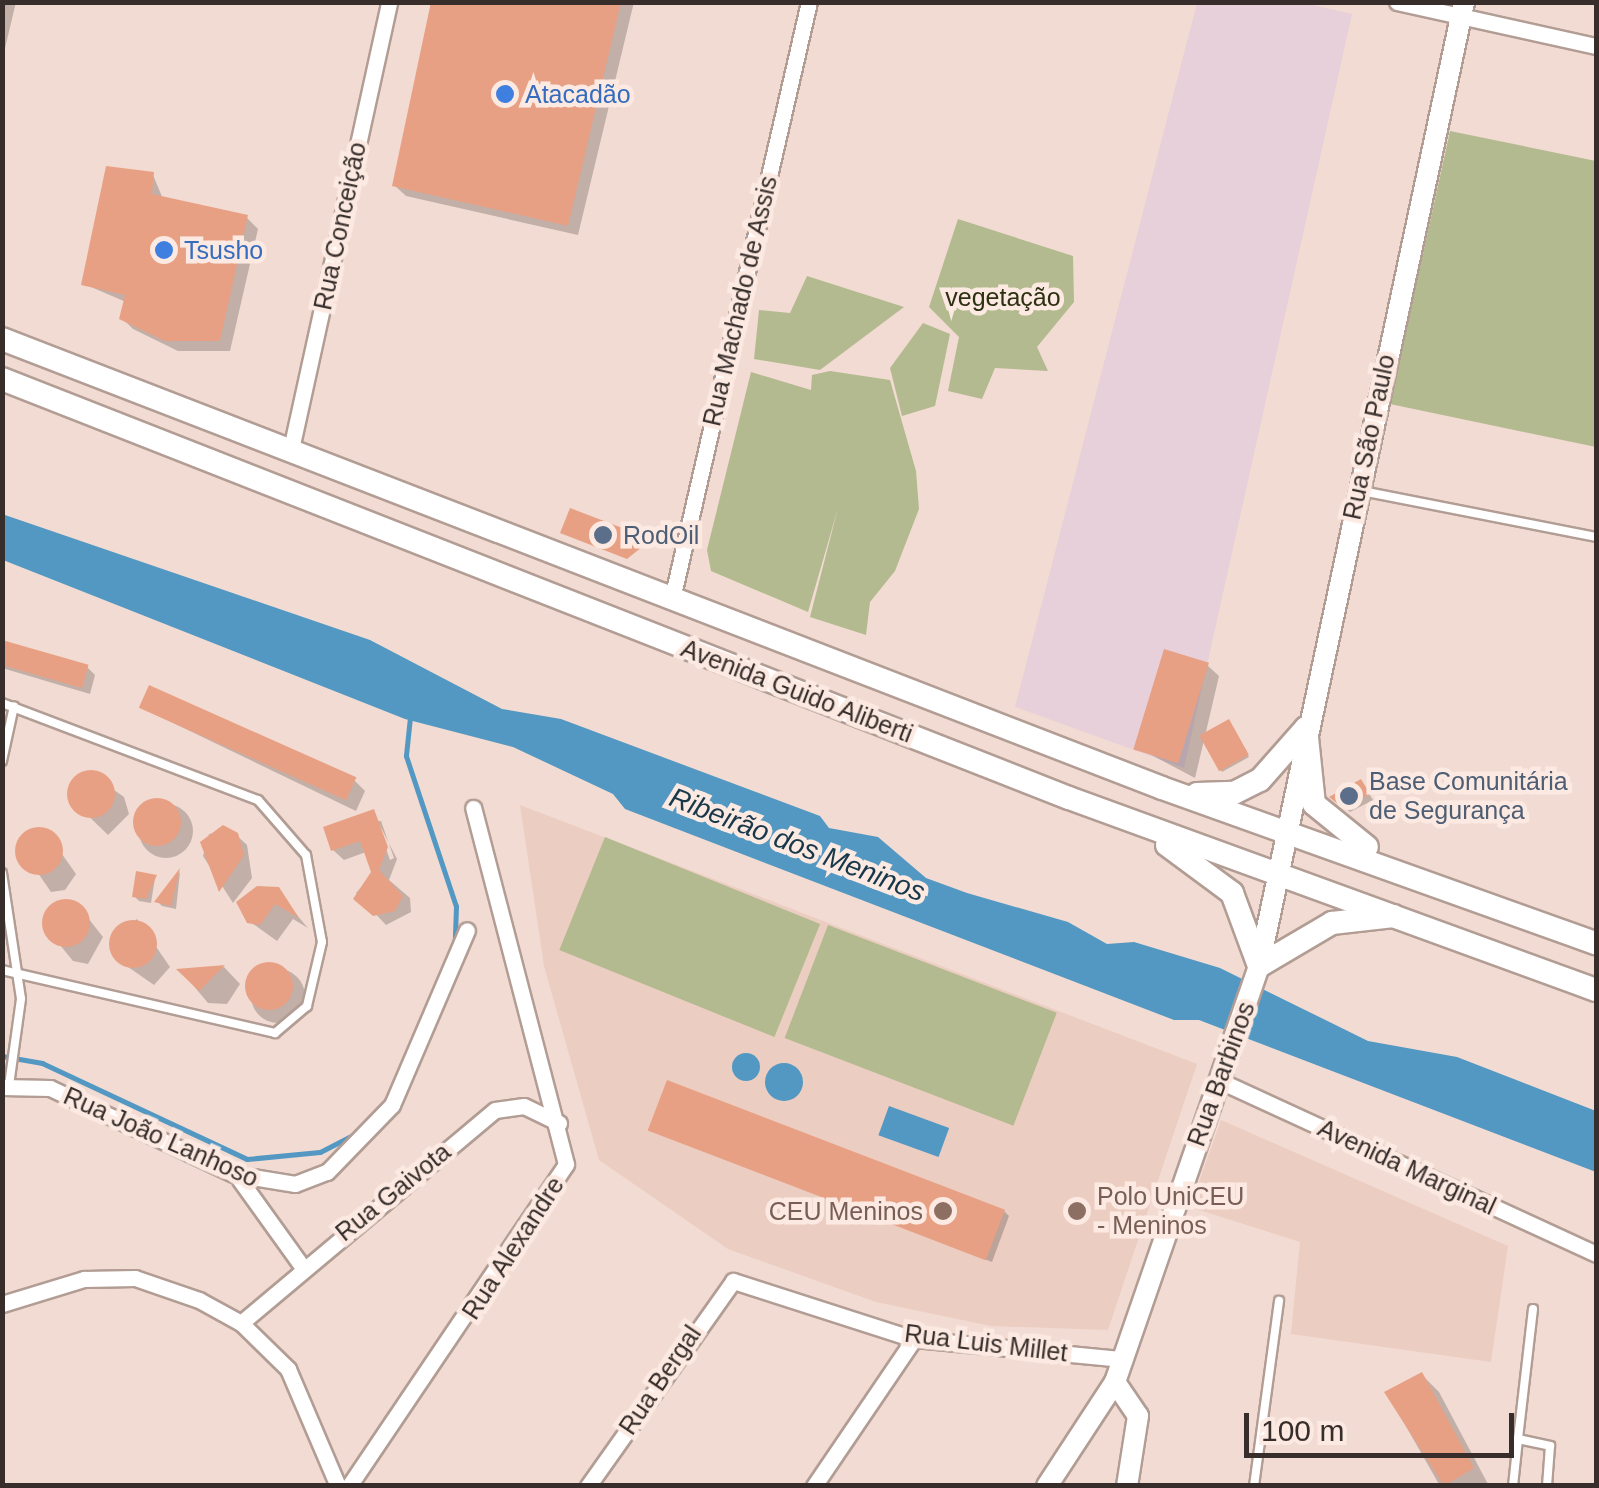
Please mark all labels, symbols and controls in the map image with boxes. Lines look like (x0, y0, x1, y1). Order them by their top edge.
place label: Atacadão (525, 79, 631, 109)
marker: Atacadão (494, 83, 516, 105)
street label: Rua Conceição (308, 139, 372, 313)
street label: Rua Machado de Assis (696, 172, 784, 430)
place label: Tsusho (184, 235, 263, 265)
marker: Tsusho (153, 239, 175, 261)
park label: vegetação (945, 282, 1061, 312)
street label: Rua São Paulo (1337, 352, 1401, 522)
place label: RodOil (623, 520, 699, 550)
marker: RodOil (592, 524, 614, 546)
street label: Avenida Guido Aliberti (676, 633, 918, 749)
place label: Base Comunitária de Segurança (1369, 767, 1568, 826)
water label: Ribeirão dos Meninos (665, 781, 929, 909)
marker: Base Comunitária de Segurança (1338, 785, 1360, 807)
street label: Rua Barbinos (1181, 998, 1261, 1150)
street label: Rua João Lanhoso (59, 1081, 263, 1193)
street label: Avenida Marginal (1313, 1113, 1501, 1221)
street label: Rua Gaivota (330, 1137, 456, 1247)
street label: Rua Alexandre (455, 1170, 571, 1326)
place label: Polo UniCEU - Meninos (1097, 1182, 1244, 1241)
place label: CEU Meninos (769, 1196, 923, 1226)
marker: CEU Meninos (932, 1200, 954, 1222)
marker: Polo UniCEU - Meninos (1066, 1200, 1088, 1222)
street label: Rua Luis Millet (903, 1318, 1069, 1368)
street label: Rua Bergal (613, 1320, 707, 1440)
scale bar (1249, 1393, 1519, 1455)
text: 100 m (1261, 1414, 1344, 1447)

